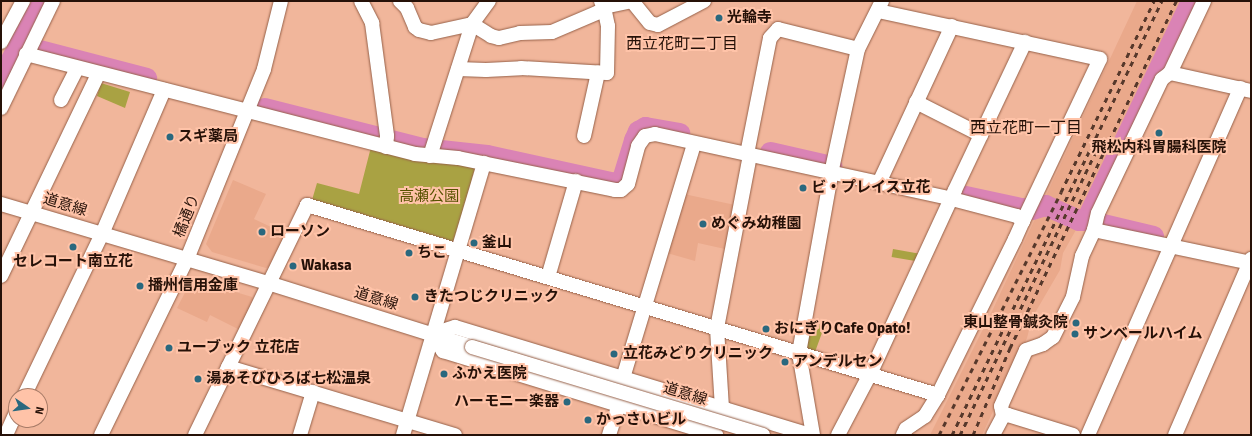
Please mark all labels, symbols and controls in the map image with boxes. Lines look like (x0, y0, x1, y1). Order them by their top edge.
place label: 光輪寺 (727, 9, 772, 27)
marker: 光輪寺 (714, 13, 724, 23)
district label: 西立花町二丁目 (626, 34, 738, 54)
district label: 西立花町一丁目 (970, 118, 1082, 138)
place label: スギ薬局 (178, 128, 238, 146)
marker: 飛松内科胃腸科医院 (1154, 128, 1164, 138)
marker: スギ薬局 (165, 132, 175, 142)
place label: 飛松内科胃腸科医院 (1092, 139, 1226, 157)
place label: ビ・プレイス立花 (811, 179, 931, 197)
marker: ビ・プレイス立花 (798, 183, 808, 193)
park label: 高瀬公園 (399, 188, 459, 206)
street label: 道意線 (41, 190, 89, 220)
street label: 橘通り (170, 192, 204, 240)
place label: めぐみ幼稚園 (711, 215, 801, 233)
marker: めぐみ幼稚園 (698, 219, 708, 229)
place label: ローソン (270, 223, 330, 241)
marker: ローソン (257, 227, 267, 237)
place label: 釜山 (482, 234, 512, 252)
marker: 釜山 (469, 238, 479, 248)
marker: セレコート南立花 (68, 242, 78, 252)
place label: ちこ (417, 244, 447, 262)
marker: ちこ (404, 248, 414, 258)
place label: セレコート南立花 (13, 253, 133, 271)
place label: Wakasa (301, 257, 352, 275)
marker: Wakasa (288, 261, 298, 271)
place label: 播州信用金庫 (148, 277, 238, 295)
marker: 播州信用金庫 (135, 281, 145, 291)
street label: 道意線 (352, 284, 400, 314)
place label: きたつじクリニック (424, 288, 559, 306)
marker: きたつじクリニック (409, 291, 421, 303)
place label: 東山整骨鍼灸院 (963, 314, 1068, 332)
marker: 東山整骨鍼灸院 (1071, 318, 1081, 328)
place label: おにぎりCafe Opato! (774, 320, 911, 338)
marker: おにぎりCafe Opato! (761, 324, 771, 334)
place label: サンベールハイム (1083, 325, 1203, 343)
marker: サンベールハイム (1070, 329, 1080, 339)
place label: ユーブック 立花店 (177, 339, 300, 357)
marker: ユーブック 立花店 (164, 343, 174, 353)
place label: 立花みどりクリニック (623, 345, 773, 363)
marker: 立花みどりクリニック (608, 348, 620, 360)
place label: アンデルセン (793, 353, 883, 371)
marker: アンデルセン (780, 357, 790, 367)
place label: ふかえ医院 (452, 365, 527, 383)
marker: ふかえ医院 (439, 369, 449, 379)
place label: 湯あそびひろば七松温泉 (206, 370, 371, 388)
marker: 湯あそびひろば七松温泉 (193, 374, 203, 384)
street label: 道意線 (661, 379, 709, 409)
north arrow (8, 388, 48, 428)
place label: ハーモニー楽器 (454, 393, 559, 411)
marker: ハーモニー楽器 (562, 397, 572, 407)
text: N (32, 405, 46, 416)
place label: かっさいビル (596, 411, 686, 429)
marker: かっさいビル (583, 415, 593, 425)

